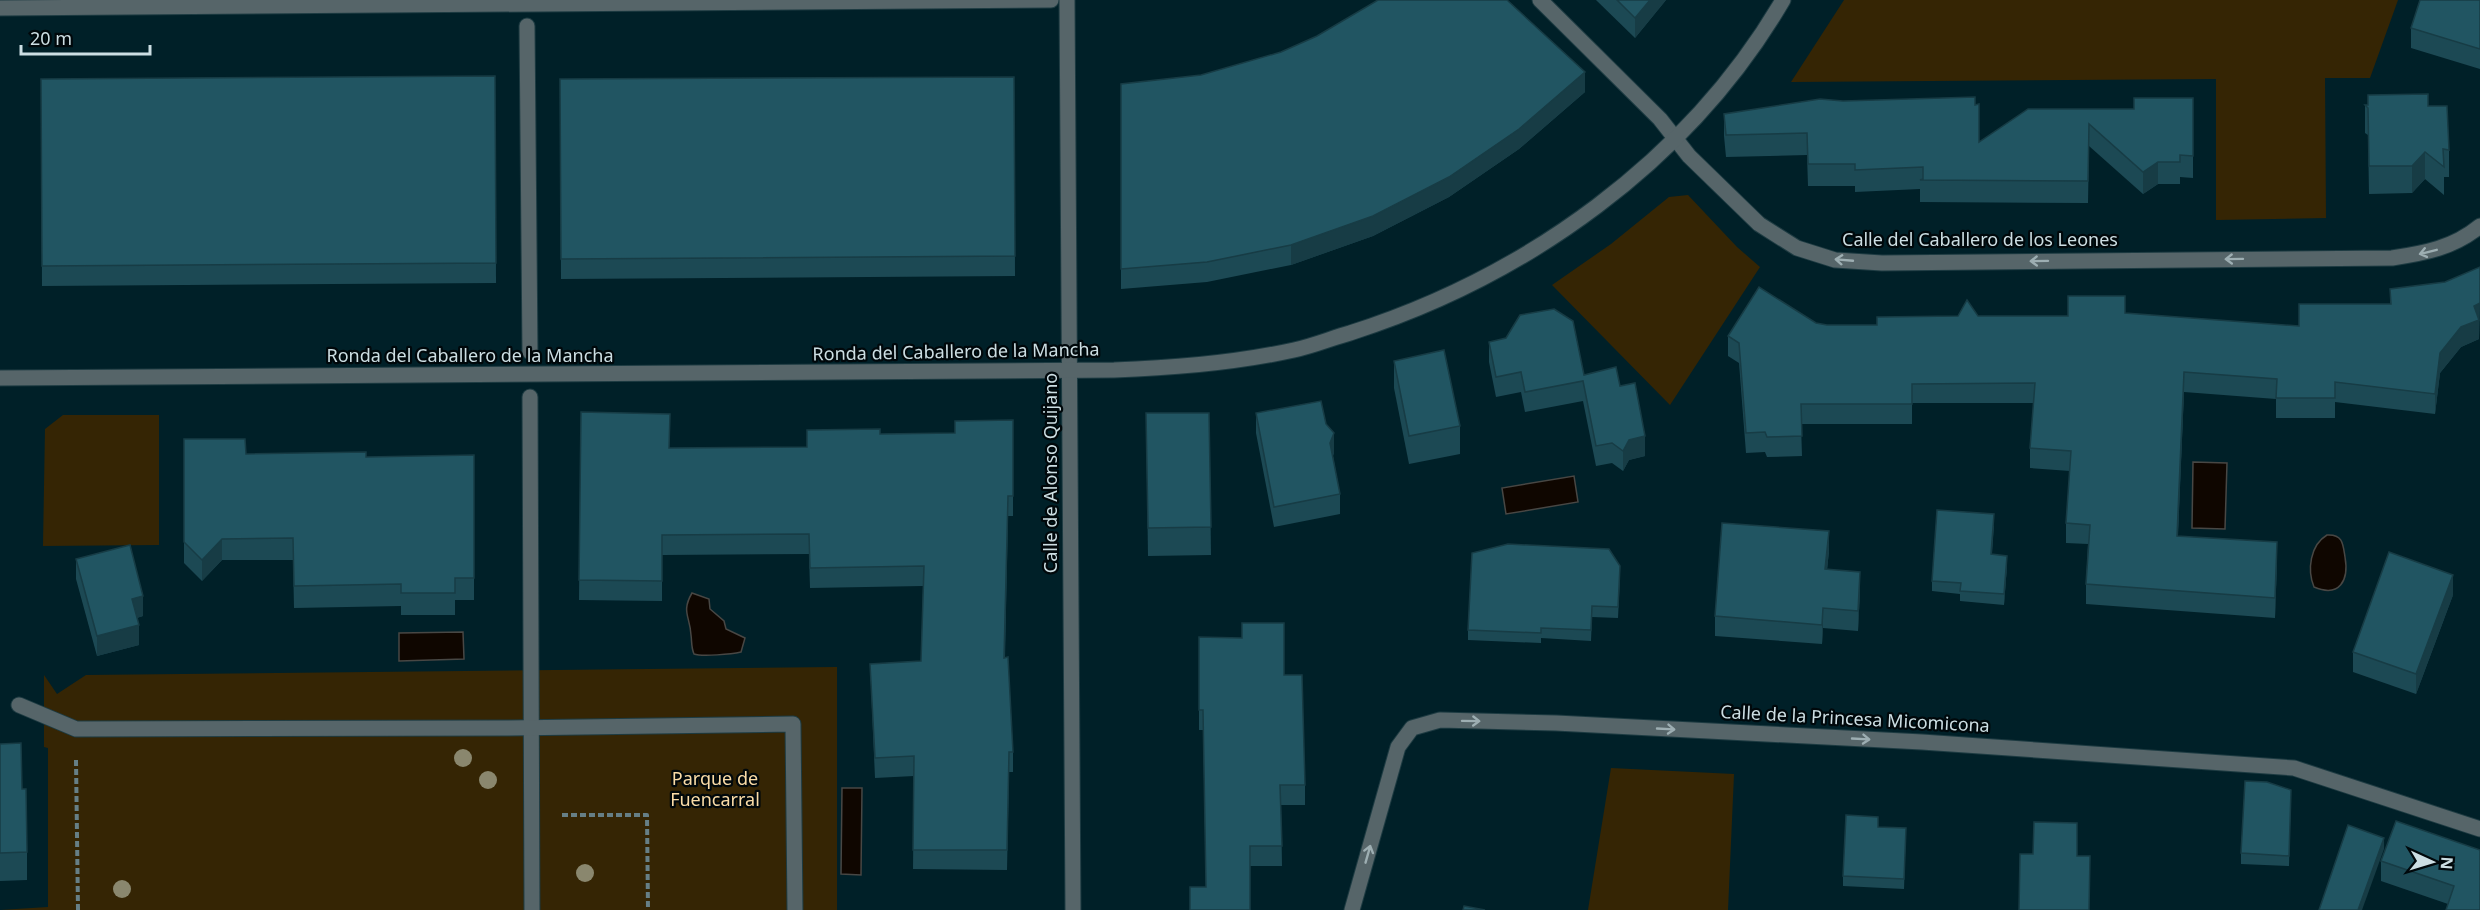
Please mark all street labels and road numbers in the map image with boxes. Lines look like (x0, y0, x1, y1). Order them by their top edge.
street label: Calle del Caballero de los Leones (1842, 227, 2118, 251)
street label: Ronda del Caballero de la Mancha (812, 336, 1100, 366)
street label: Ronda del Caballero de la Mancha (326, 343, 614, 367)
street label: Calle de Alonso Quijano (1038, 373, 1062, 573)
street label: Calle de la Princesa Micomicona (1720, 699, 1990, 737)

